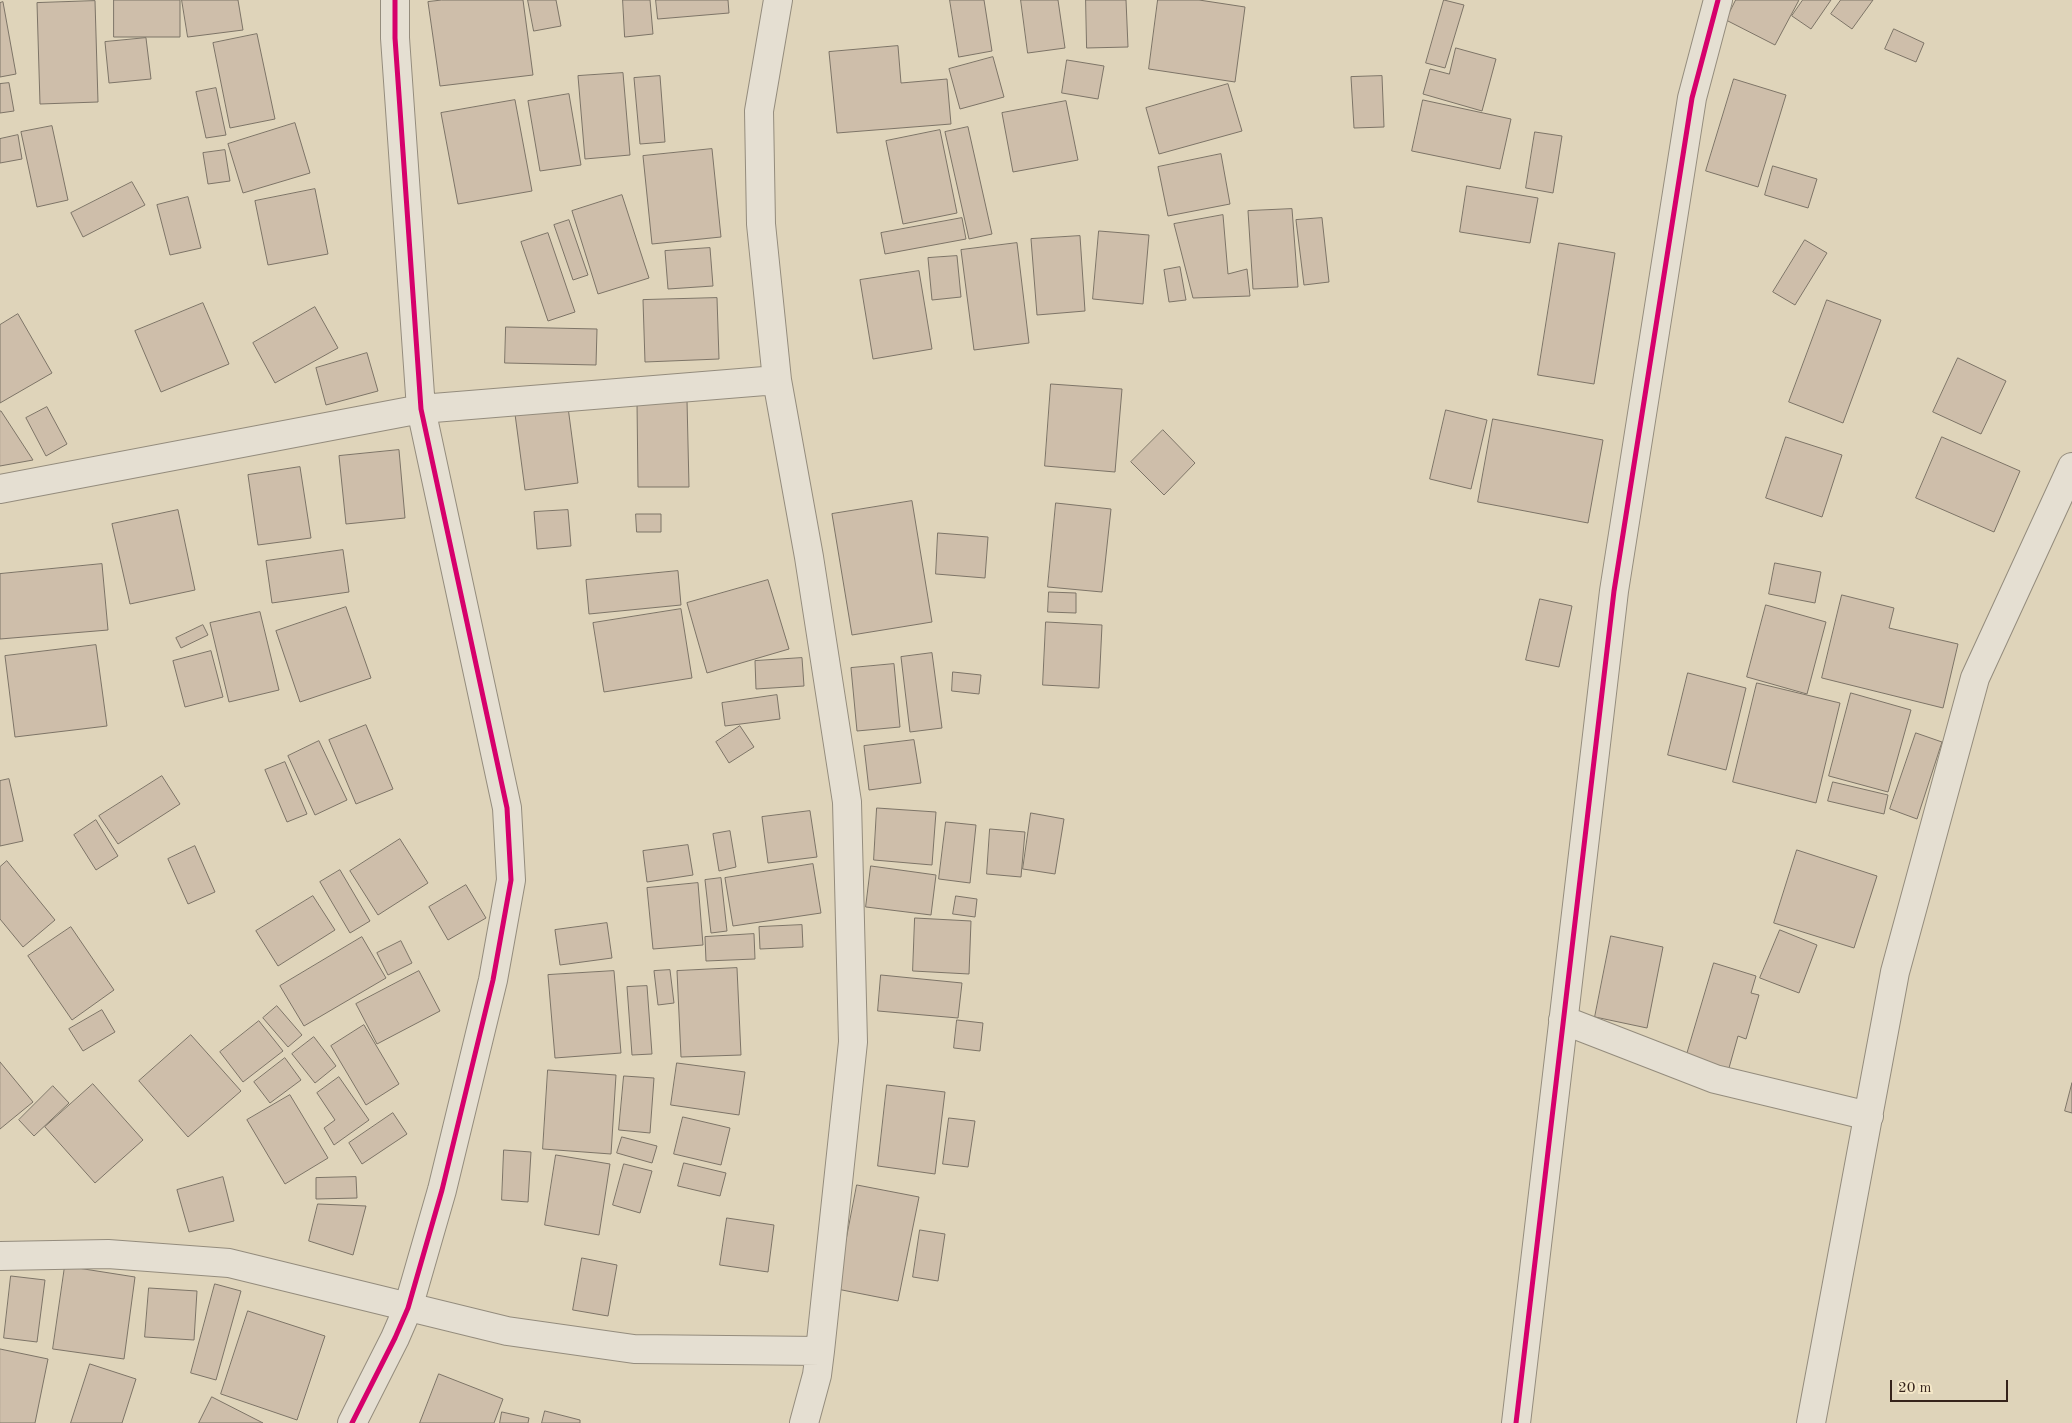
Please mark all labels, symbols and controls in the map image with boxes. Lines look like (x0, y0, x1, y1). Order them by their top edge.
scale bar (1892, 1370, 2010, 1402)
text: 20 m (1898, 1381, 1932, 1396)

